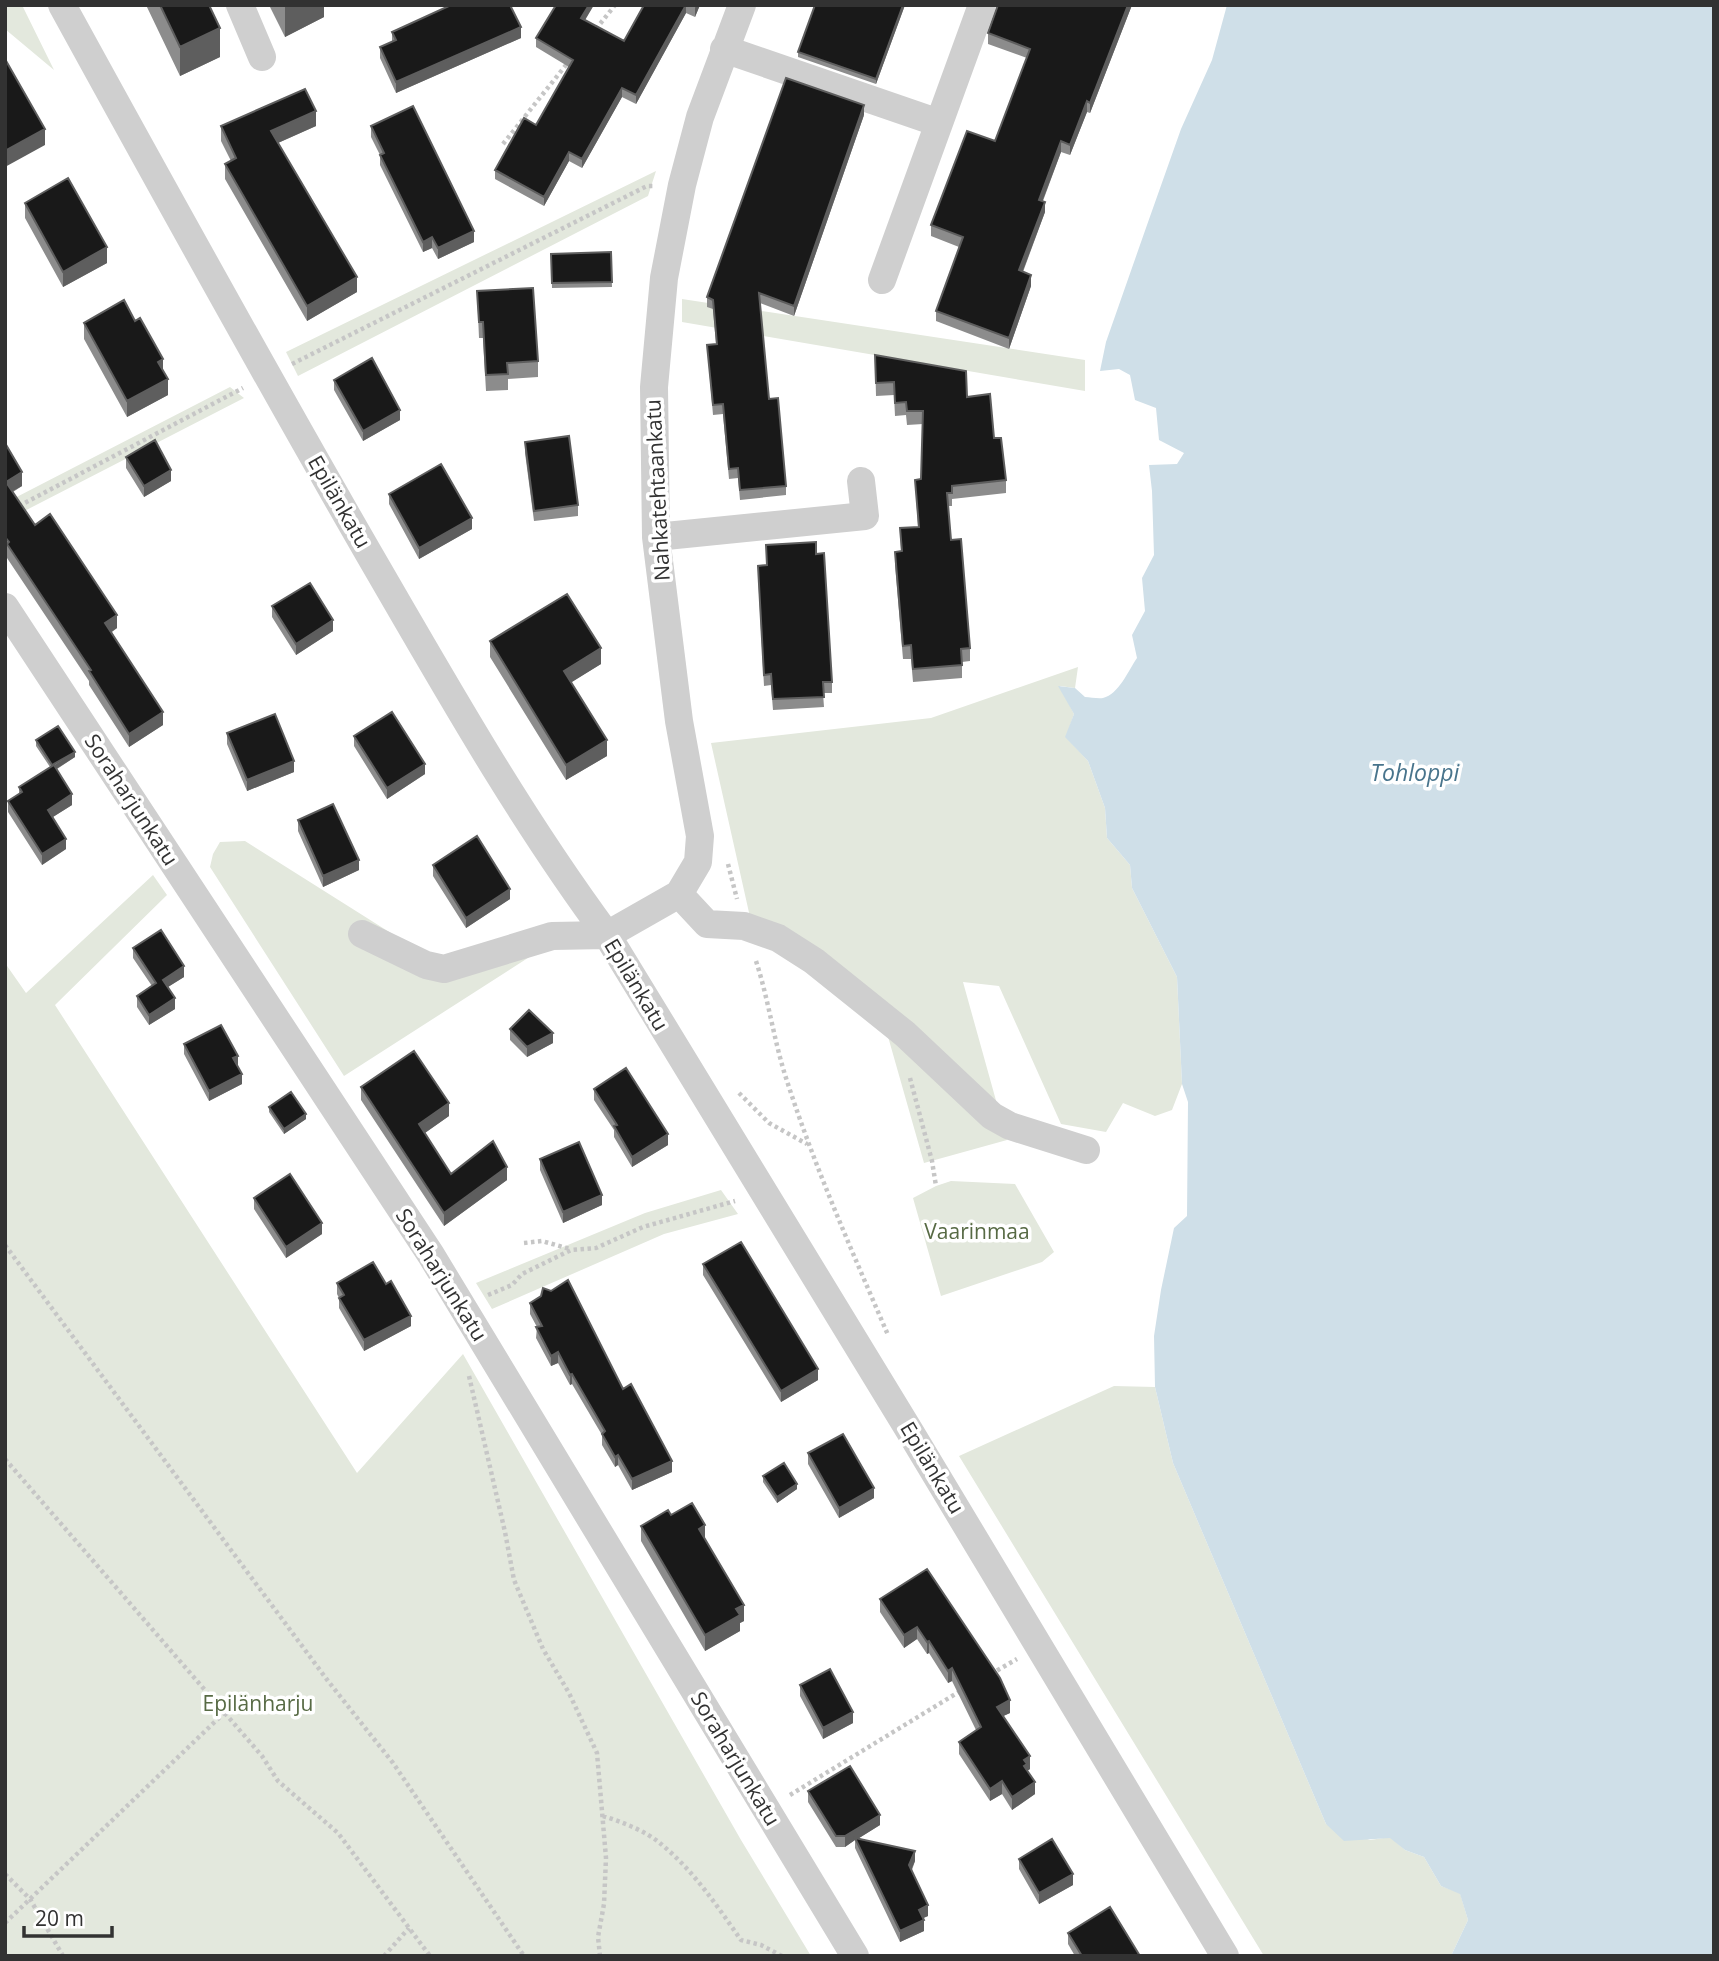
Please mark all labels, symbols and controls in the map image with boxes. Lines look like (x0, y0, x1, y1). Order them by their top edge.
street label: Nahkatehtaankatu (638, 398, 676, 582)
street label: Epilänkatu (302, 450, 378, 553)
street label: Soraharjunkatu (79, 728, 185, 871)
water label: Tohloppi (1371, 756, 1461, 788)
street label: Epilänkatu (598, 933, 675, 1036)
street label: Soraharjunkatu (390, 1203, 494, 1346)
park label: Vaarinmaa (924, 1217, 1030, 1245)
street label: Epilänkatu (894, 1416, 971, 1519)
street label: Soraharjunkatu (685, 1686, 787, 1831)
park label: Epilänharju (203, 1689, 313, 1717)
scale bar (24, 1895, 112, 1939)
text: 20 m (35, 1904, 84, 1932)

